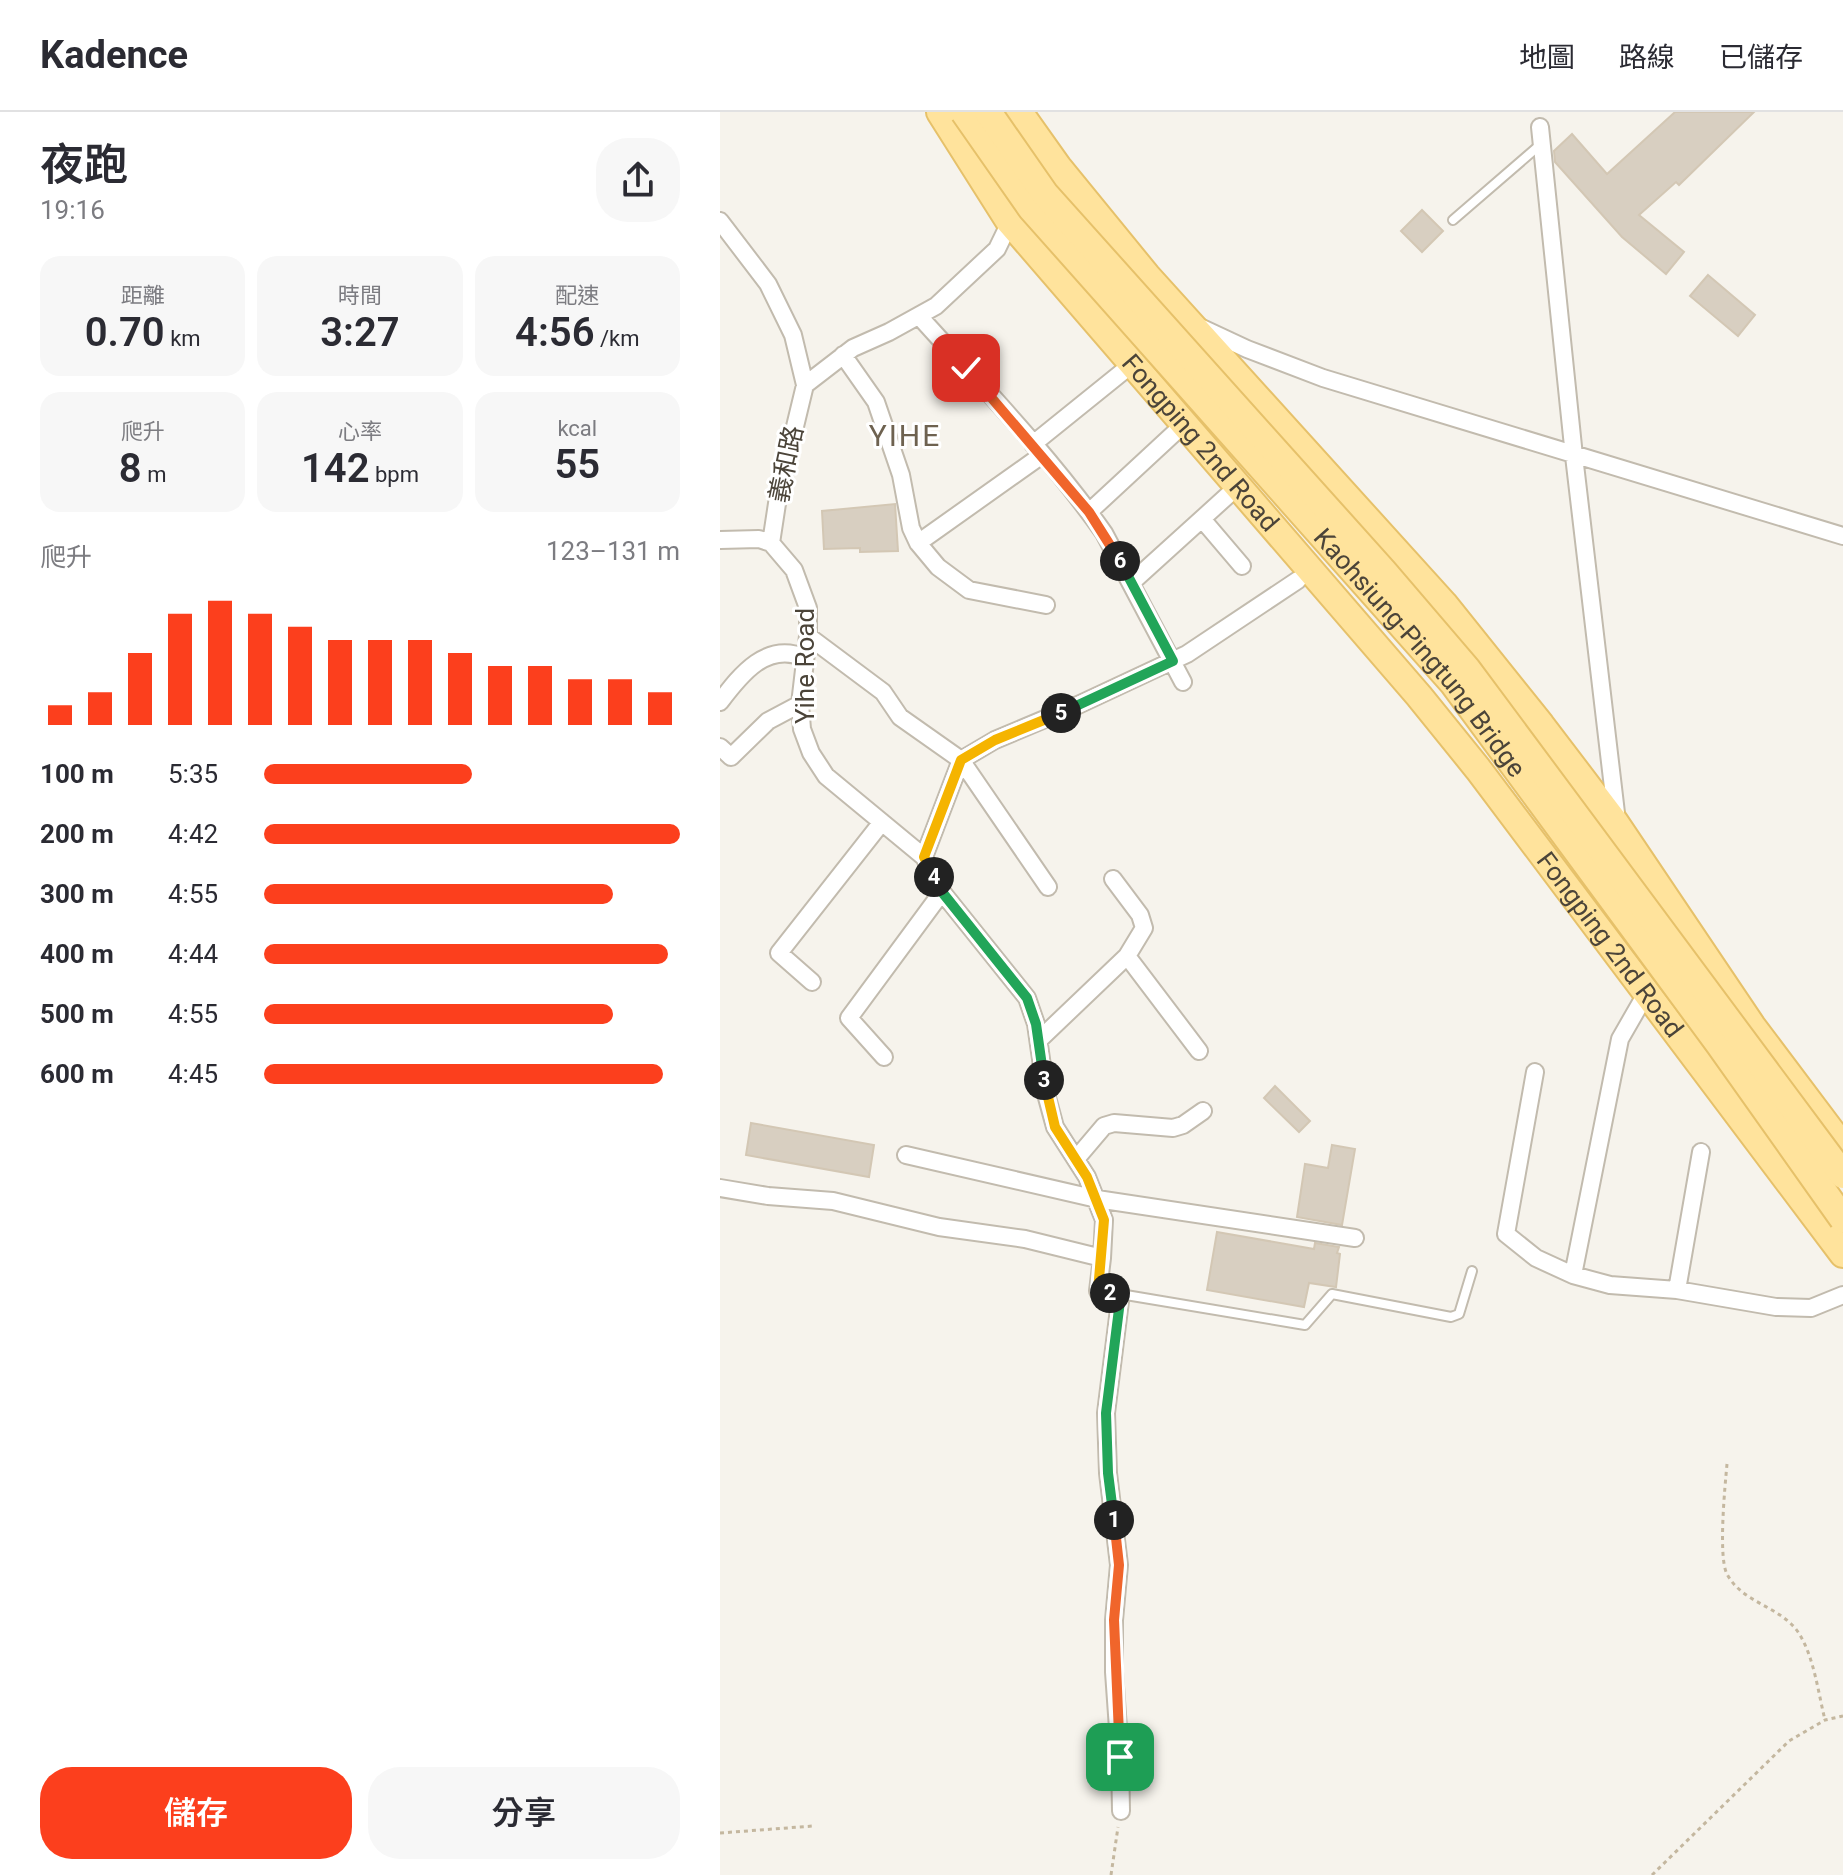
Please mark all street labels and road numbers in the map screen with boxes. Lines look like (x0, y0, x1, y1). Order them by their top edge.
street label: Fongping 2nd Road (1116, 348, 1285, 537)
street label: 義和路 (763, 423, 809, 505)
street label: Kaohsiung-Pingtung Bridge (1308, 522, 1532, 783)
street label: Yihe Road (790, 608, 820, 724)
street label: Fongping 2nd Road (1531, 846, 1689, 1043)

